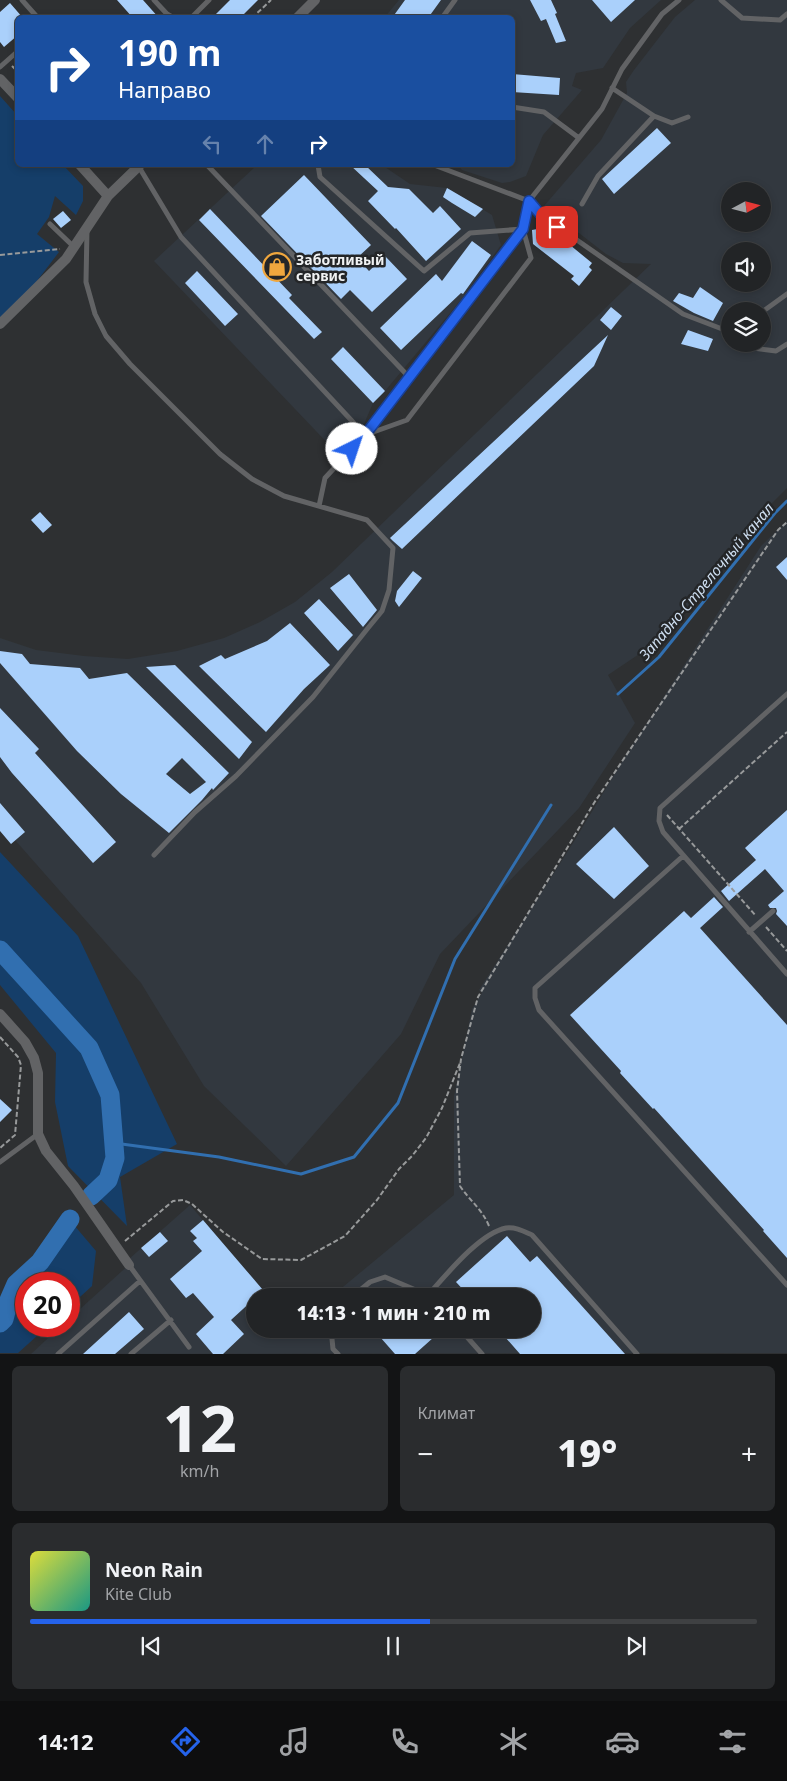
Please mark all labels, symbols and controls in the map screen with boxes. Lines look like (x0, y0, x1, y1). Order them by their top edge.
text: 190 m (118, 29, 221, 76)
icon: right (35, 35, 100, 100)
text: Направо (118, 74, 211, 104)
icon: left (198, 130, 226, 158)
icon: ahead (251, 130, 279, 158)
icon: right (304, 130, 332, 158)
north arrow (721, 182, 771, 232)
map controls (721, 182, 771, 352)
pin (536, 206, 578, 248)
icon: arrive (543, 213, 571, 241)
button: sound (721, 242, 771, 292)
place label: Заботливый сервис (296, 250, 384, 285)
shop icon: Заботливый сервис (262, 252, 292, 282)
button: layers (721, 302, 771, 352)
position arrow (325, 422, 377, 474)
water label: Западно-Стрелочный канал (634, 498, 778, 664)
speed limit sign: 20 (15, 1272, 80, 1337)
text: 14:13 · 1 мин · 210 m (297, 1300, 490, 1326)
text: 12 (163, 1383, 237, 1471)
text: Климат (418, 1402, 475, 1424)
text: 19° (557, 1426, 617, 1478)
text: − (418, 1434, 434, 1472)
text: + (741, 1434, 757, 1472)
text: km/h (180, 1460, 219, 1482)
text: Neon Rain (105, 1557, 203, 1583)
text: Kite Club (105, 1583, 172, 1605)
icon: previous (137, 1632, 165, 1660)
icon: pause (379, 1632, 407, 1660)
icon: next (622, 1632, 650, 1660)
icon: directions (168, 1724, 203, 1759)
icon: music (277, 1724, 312, 1759)
icon: phone (387, 1724, 422, 1759)
icon: climate (496, 1724, 531, 1759)
icon: car (605, 1724, 640, 1759)
icon: filters (715, 1724, 750, 1759)
text: 14:12 (37, 1726, 94, 1756)

